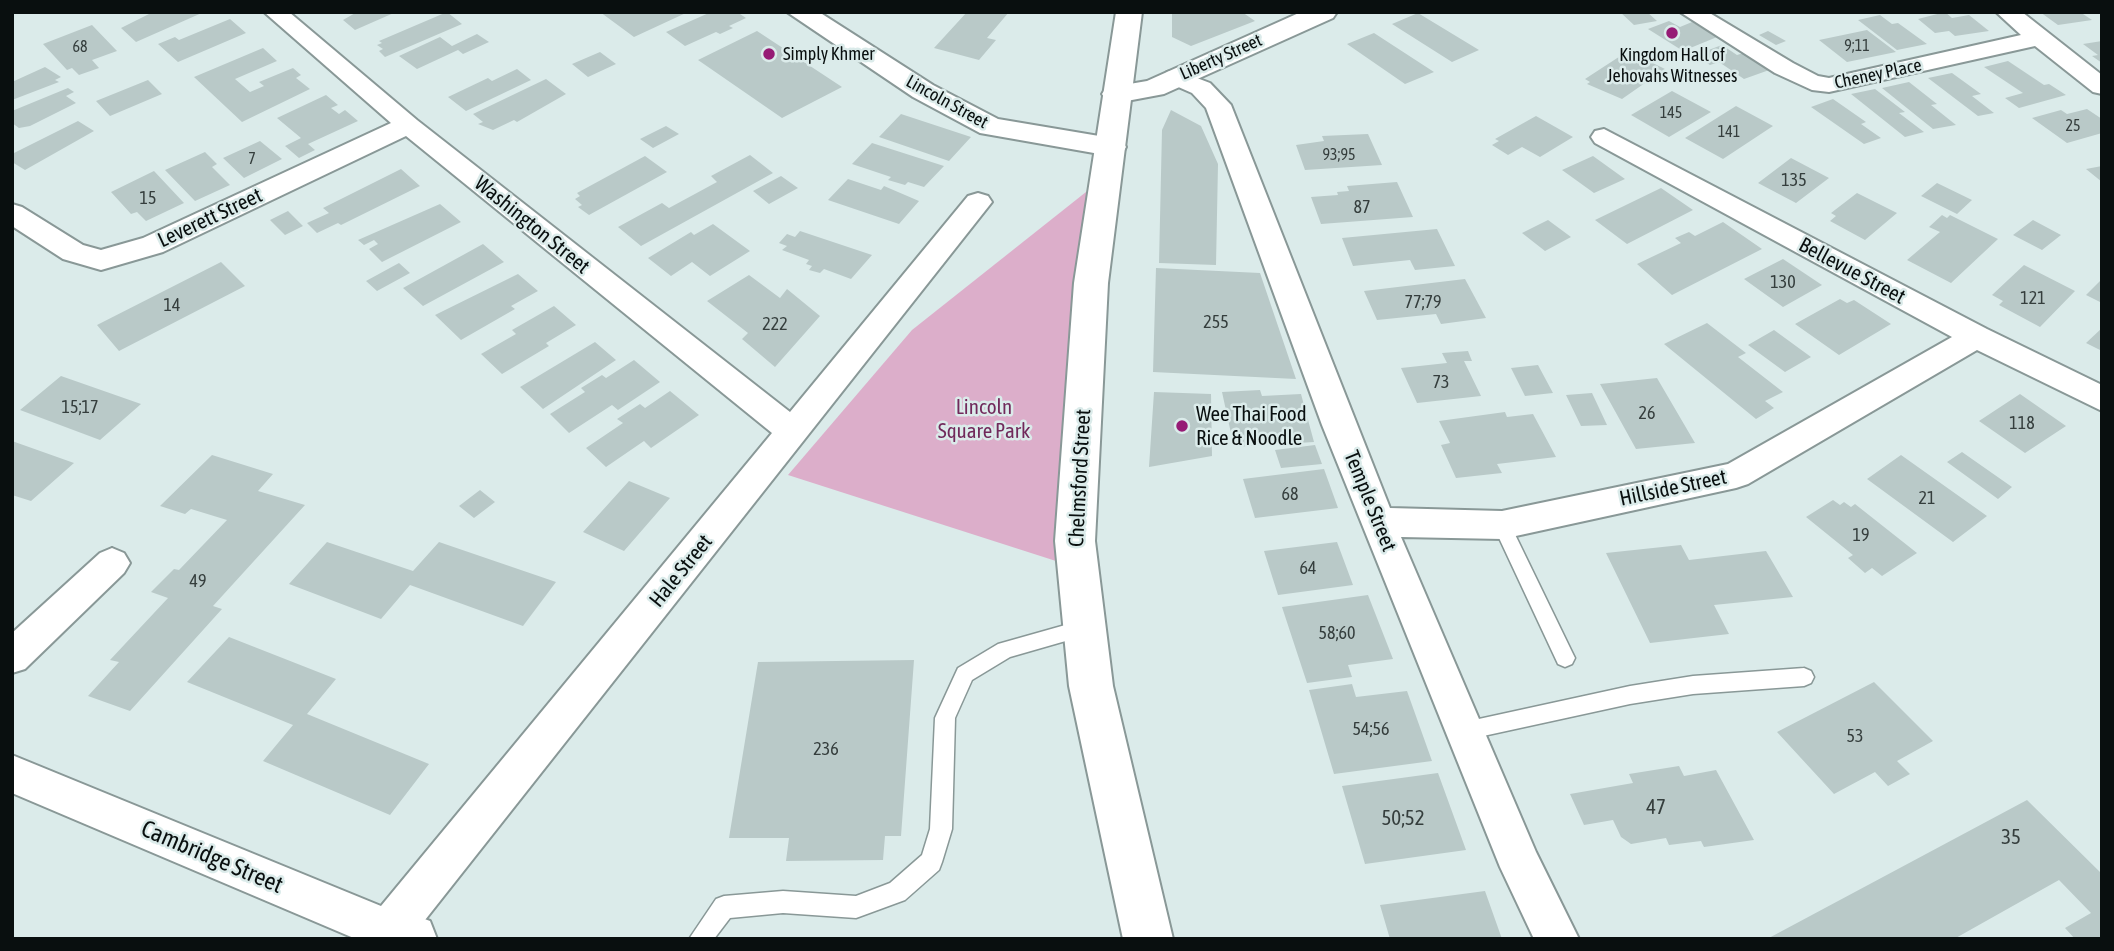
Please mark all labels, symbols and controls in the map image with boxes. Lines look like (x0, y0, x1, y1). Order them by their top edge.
marker: Kingdom Hall of Jehovahs Witnesses (1664, 25, 1680, 41)
street label: Liberty Street (1177, 29, 1265, 85)
house number: 9;11 (1844, 36, 1870, 56)
house number: 68 (72, 37, 88, 57)
place label: Simply Khmer (783, 43, 875, 65)
place label: Kingdom Hall of Jehovahs Witnesses (1607, 44, 1737, 86)
marker: Simply Khmer (761, 46, 777, 62)
street label: Cheney Place (1833, 54, 1923, 94)
street label: Lincoln Street (902, 71, 992, 133)
house number: 145 (1660, 103, 1682, 123)
house number: 25 (2065, 116, 2081, 136)
house number: 141 (1718, 122, 1740, 142)
house number: 93;95 (1323, 145, 1355, 165)
house number: 7 (248, 149, 256, 169)
house number: 135 (1781, 169, 1807, 191)
street label: Washington Street (469, 171, 595, 279)
street label: Leverett Street (154, 183, 266, 253)
house number: 15 (140, 187, 156, 209)
house number: 87 (1354, 196, 1370, 218)
street label: Bellevue Street (1794, 232, 1910, 310)
house number: 130 (1770, 271, 1796, 293)
house number: 121 (2020, 287, 2046, 309)
house number: 77;79 (1404, 291, 1442, 313)
house number: 14 (164, 294, 180, 316)
house number: 255 (1203, 311, 1229, 333)
house number: 222 (762, 313, 788, 335)
house number: 73 (1433, 371, 1449, 393)
park label: Lincoln Square Park (938, 394, 1030, 444)
house number: 15;17 (61, 396, 99, 418)
place label: Wee Thai Food Rice & Noodle (1196, 401, 1307, 451)
house number: 26 (1639, 402, 1655, 424)
street label: Chelmsford Street (1064, 408, 1096, 548)
house number: 118 (2009, 412, 2035, 434)
marker: Wee Thai Food Rice & Noodle (1174, 418, 1190, 434)
street label: Temple Street (1338, 447, 1402, 555)
street label: Hillside Street (1617, 464, 1729, 512)
house number: 68 (1282, 483, 1298, 505)
house number: 21 (1919, 487, 1935, 509)
house number: 19 (1853, 524, 1869, 546)
street label: Hale Street (644, 530, 718, 612)
house number: 64 (1300, 557, 1316, 579)
house number: 49 (190, 570, 206, 592)
house number: 58;60 (1318, 622, 1356, 644)
house number: 54;56 (1352, 718, 1390, 740)
house number: 53 (1847, 725, 1863, 747)
house number: 236 (813, 738, 839, 760)
house number: 47 (1646, 794, 1666, 820)
house number: 50;52 (1381, 805, 1425, 831)
street label: Cambridge Street (137, 814, 287, 900)
house number: 35 (2001, 824, 2021, 850)

